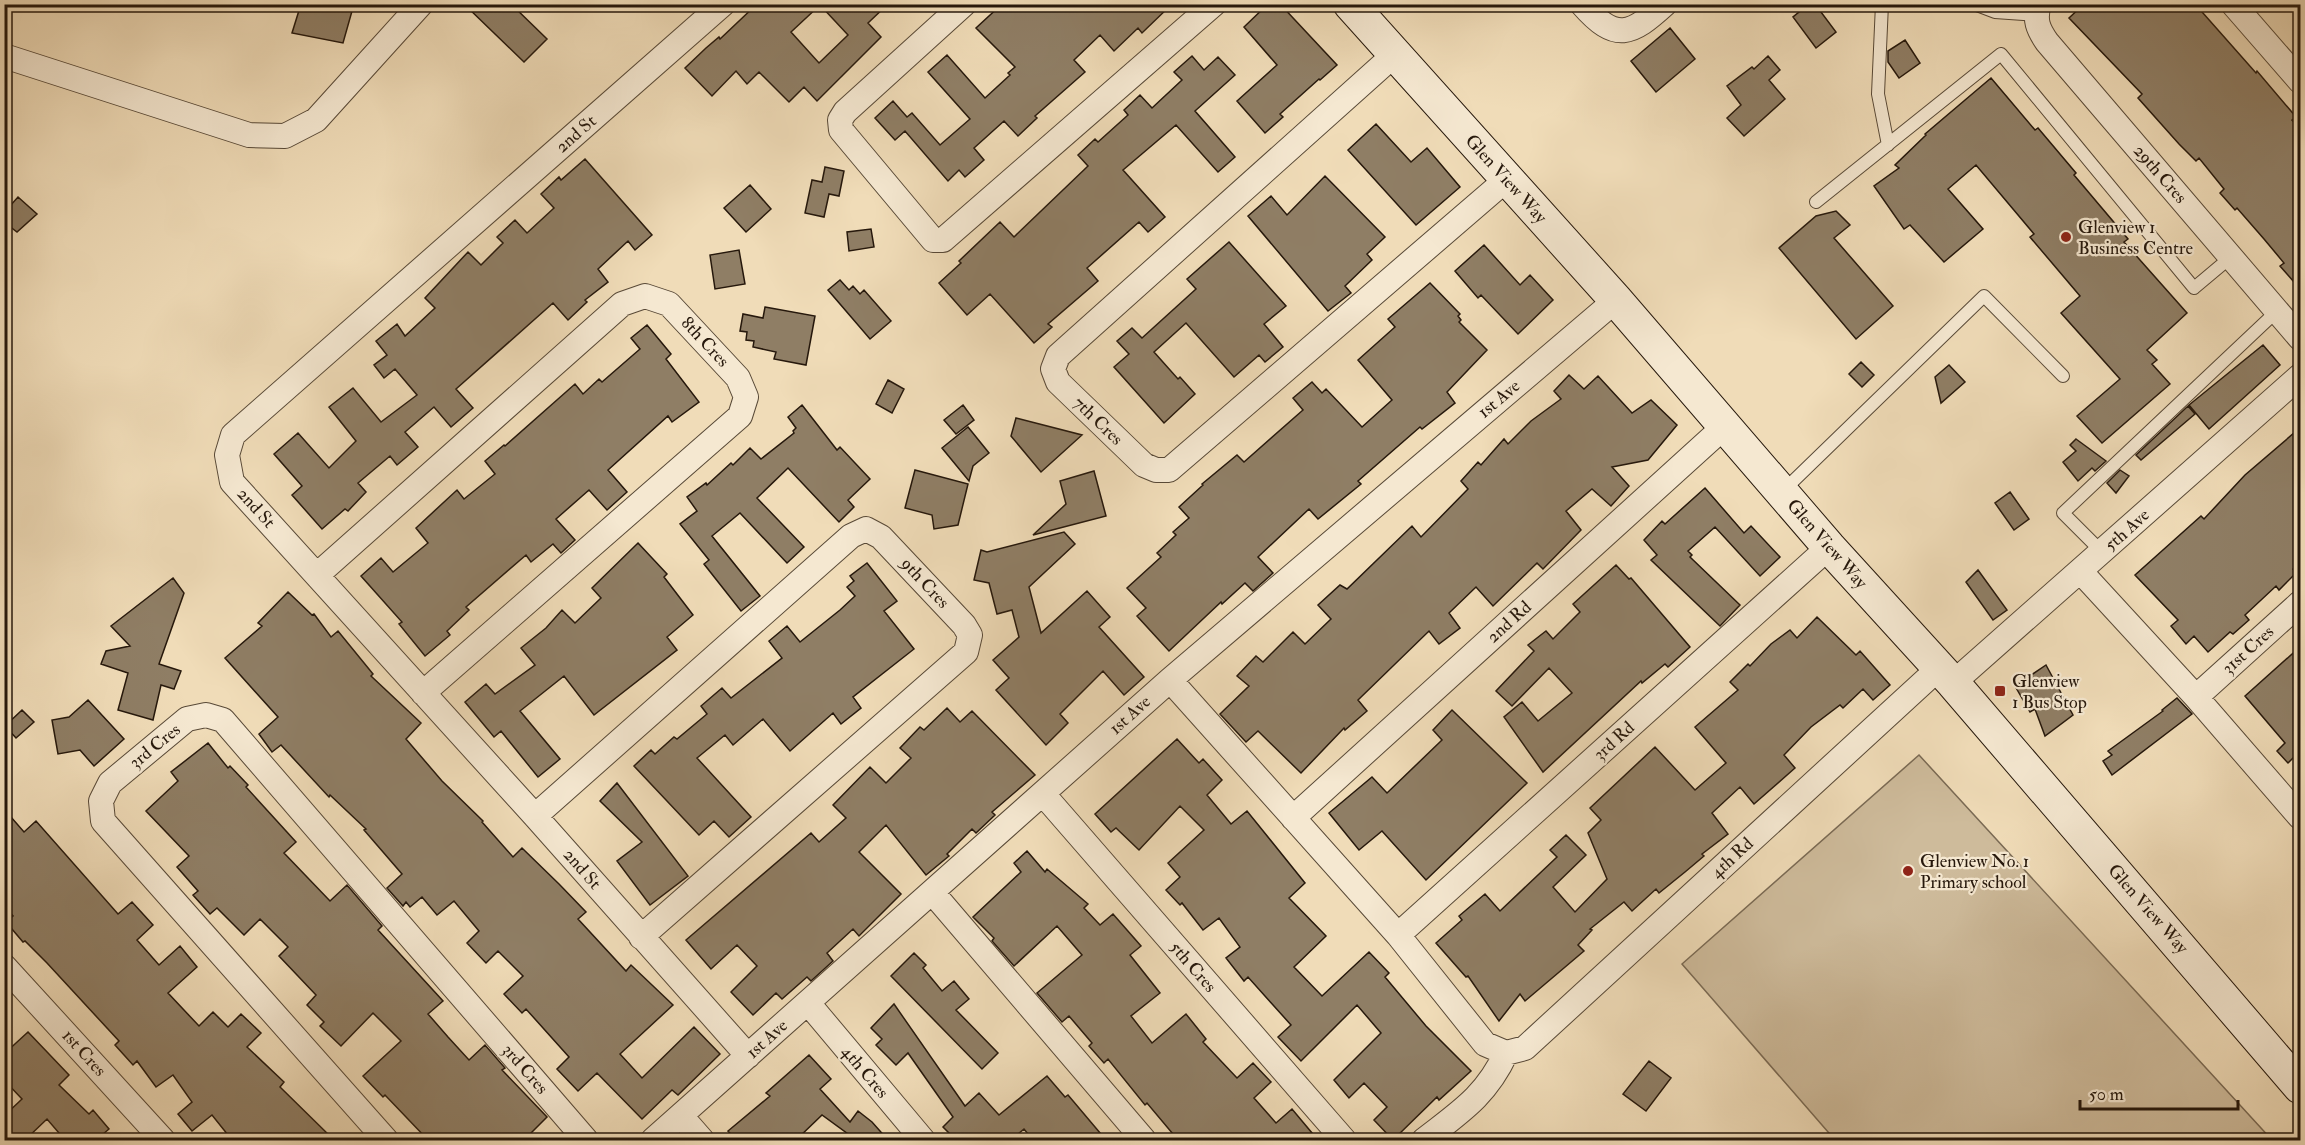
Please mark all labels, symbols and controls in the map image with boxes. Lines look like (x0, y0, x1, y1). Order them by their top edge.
street label: 2nd St (551, 110, 601, 158)
street label: Glen View Way (1460, 130, 1553, 229)
street label: 29th Cres (2128, 140, 2192, 208)
place label: Glenview 1 Business Centre (2078, 216, 2193, 260)
marker: Glenview 1 Business Centre (2059, 230, 2073, 244)
street label: 8th Cres (676, 312, 734, 372)
street label: 1st Ave (1473, 374, 1525, 423)
street label: 7th Cres (1068, 392, 1128, 450)
street label: 2nd St (232, 483, 280, 533)
street label: Glen View Way (1782, 494, 1873, 595)
street label: 5th Ave (2100, 503, 2155, 556)
street label: 9th Cres (894, 551, 954, 613)
street label: 2nd Rd (1482, 596, 1536, 648)
street label: 31st Cres (2217, 621, 2279, 679)
place label: Glenview 1 Bus Stop (2012, 670, 2087, 714)
marker: Glenview 1 Bus Stop (1993, 684, 2007, 698)
street label: 1st Ave (1104, 690, 1156, 740)
street label: 3rd Rd (1589, 716, 1640, 766)
street label: 3rd Cres (125, 718, 185, 774)
street label: 4th Rd (1706, 832, 1758, 884)
street label: 2nd St (558, 844, 606, 894)
place label: Glenview No. 1 Primary school (1920, 850, 2029, 894)
street label: Glen View Way (2103, 859, 2194, 960)
marker: Glenview No. 1 Primary school (1901, 864, 1915, 878)
street label: 5th Cres (1165, 937, 1221, 997)
street label: 1st Ave (741, 1014, 793, 1064)
street label: 1st Cres (57, 1025, 111, 1081)
street label: 3rd Cres (497, 1039, 553, 1099)
street label: 4th Cres (836, 1041, 894, 1103)
scale bar (2080, 1073, 2238, 1111)
text: 50 m (2089, 1083, 2124, 1106)

